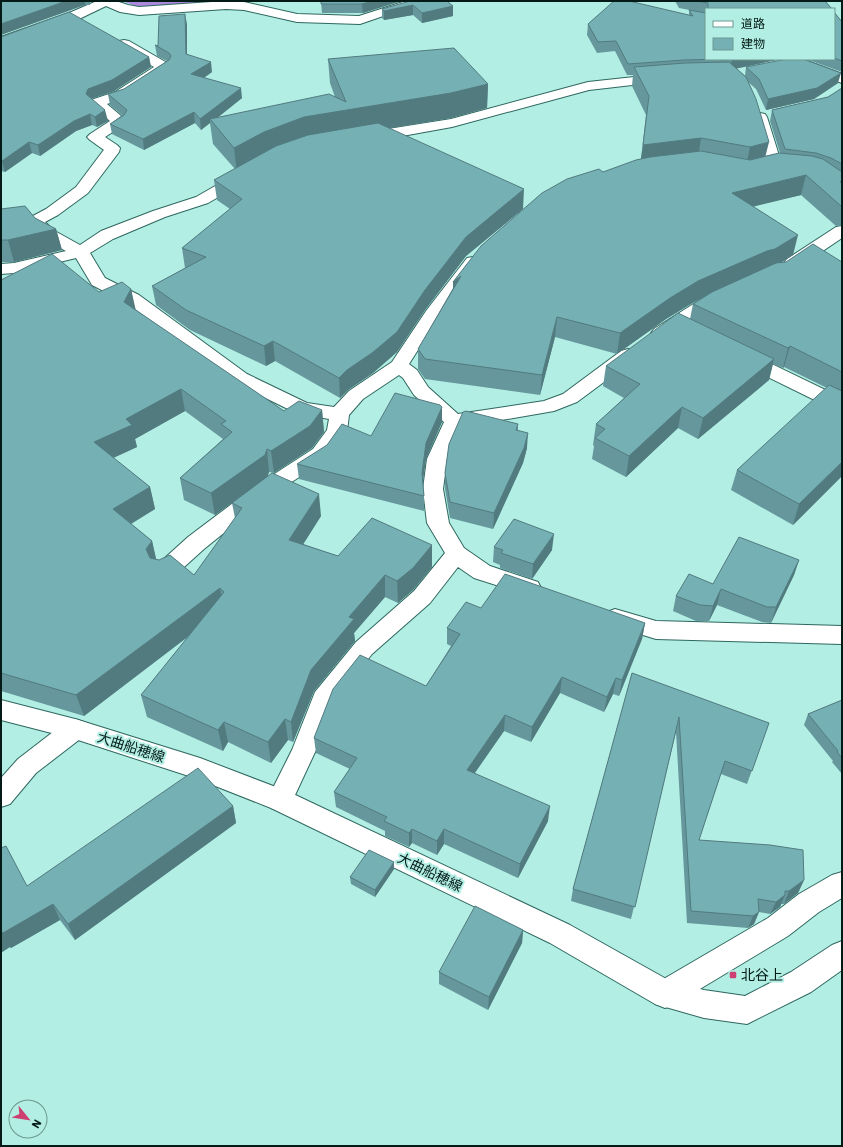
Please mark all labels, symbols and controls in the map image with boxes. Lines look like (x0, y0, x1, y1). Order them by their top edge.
legend (705, 8, 835, 60)
text: 道路 (741, 16, 765, 31)
text: 建物 (741, 36, 765, 51)
street label: 大曲船穂線 (95, 728, 167, 766)
street label: 大曲船穂線 (395, 849, 465, 895)
place label: 北谷上 (741, 966, 783, 984)
marker: 北谷上 (728, 970, 738, 980)
north arrow (8, 1099, 48, 1139)
text: N (29, 1117, 45, 1131)

